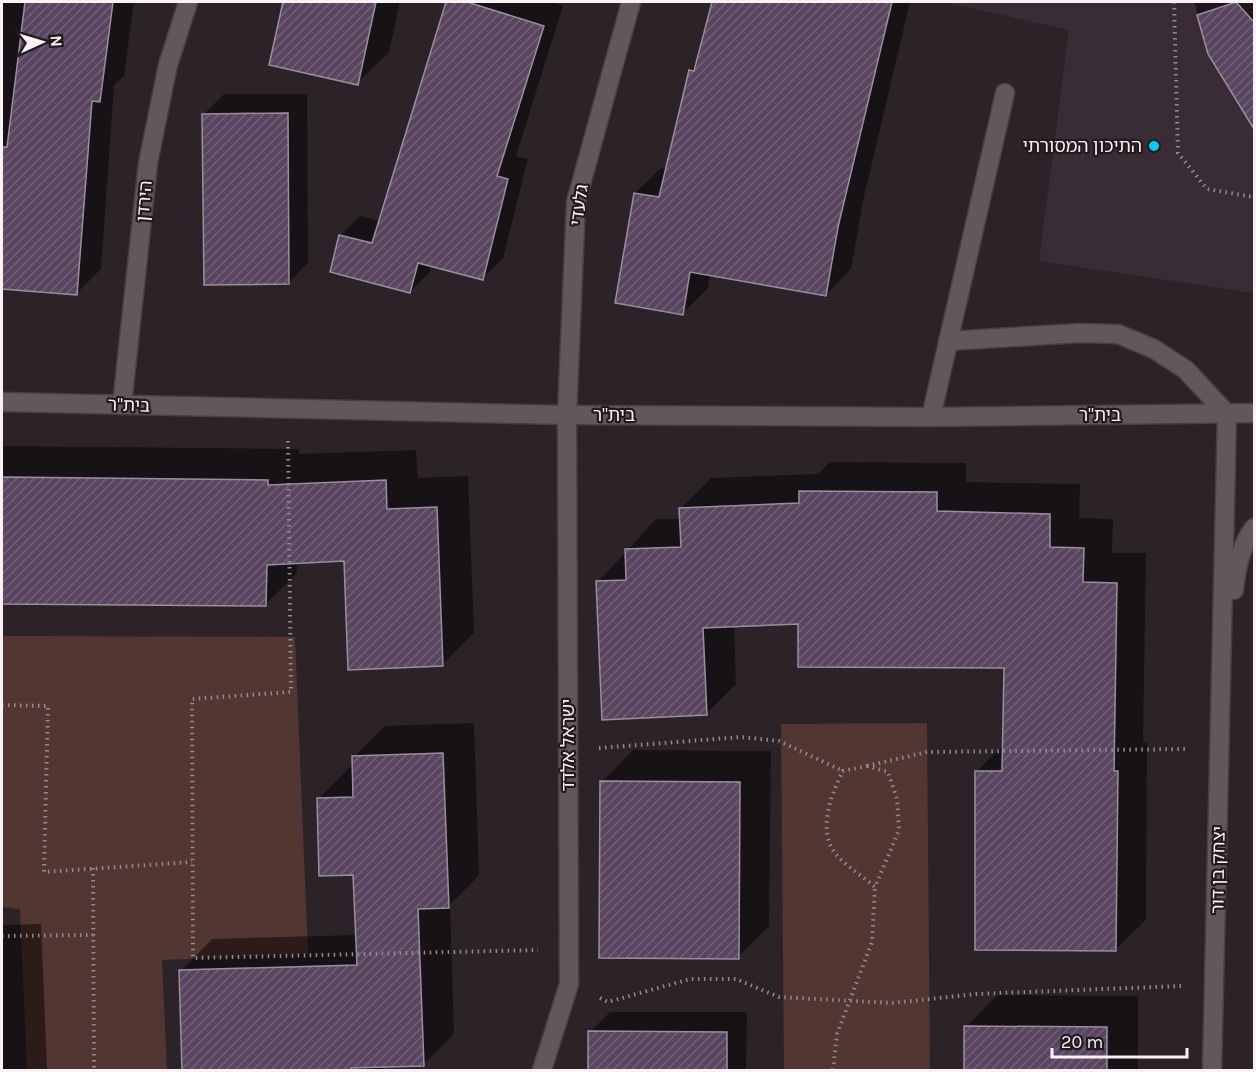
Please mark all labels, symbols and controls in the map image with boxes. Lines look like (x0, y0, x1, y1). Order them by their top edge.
north arrow (12, 12, 72, 72)
text: N (47, 35, 66, 47)
place label: התיכון המסורתי (1023, 135, 1142, 157)
marker: התיכון המסורתי (1147, 139, 1161, 153)
street label: הירדן (131, 179, 157, 223)
street label: גלעדי (565, 183, 593, 227)
street label: בית"ר (107, 393, 151, 417)
street label: בית"ר (593, 404, 635, 426)
street label: בית"ר (1079, 404, 1121, 426)
street label: ישראל אלדד (557, 699, 579, 791)
street label: יצחק בן דור (1206, 826, 1230, 914)
scale bar (1052, 1021, 1187, 1059)
text: 20 m (1061, 1031, 1103, 1053)

